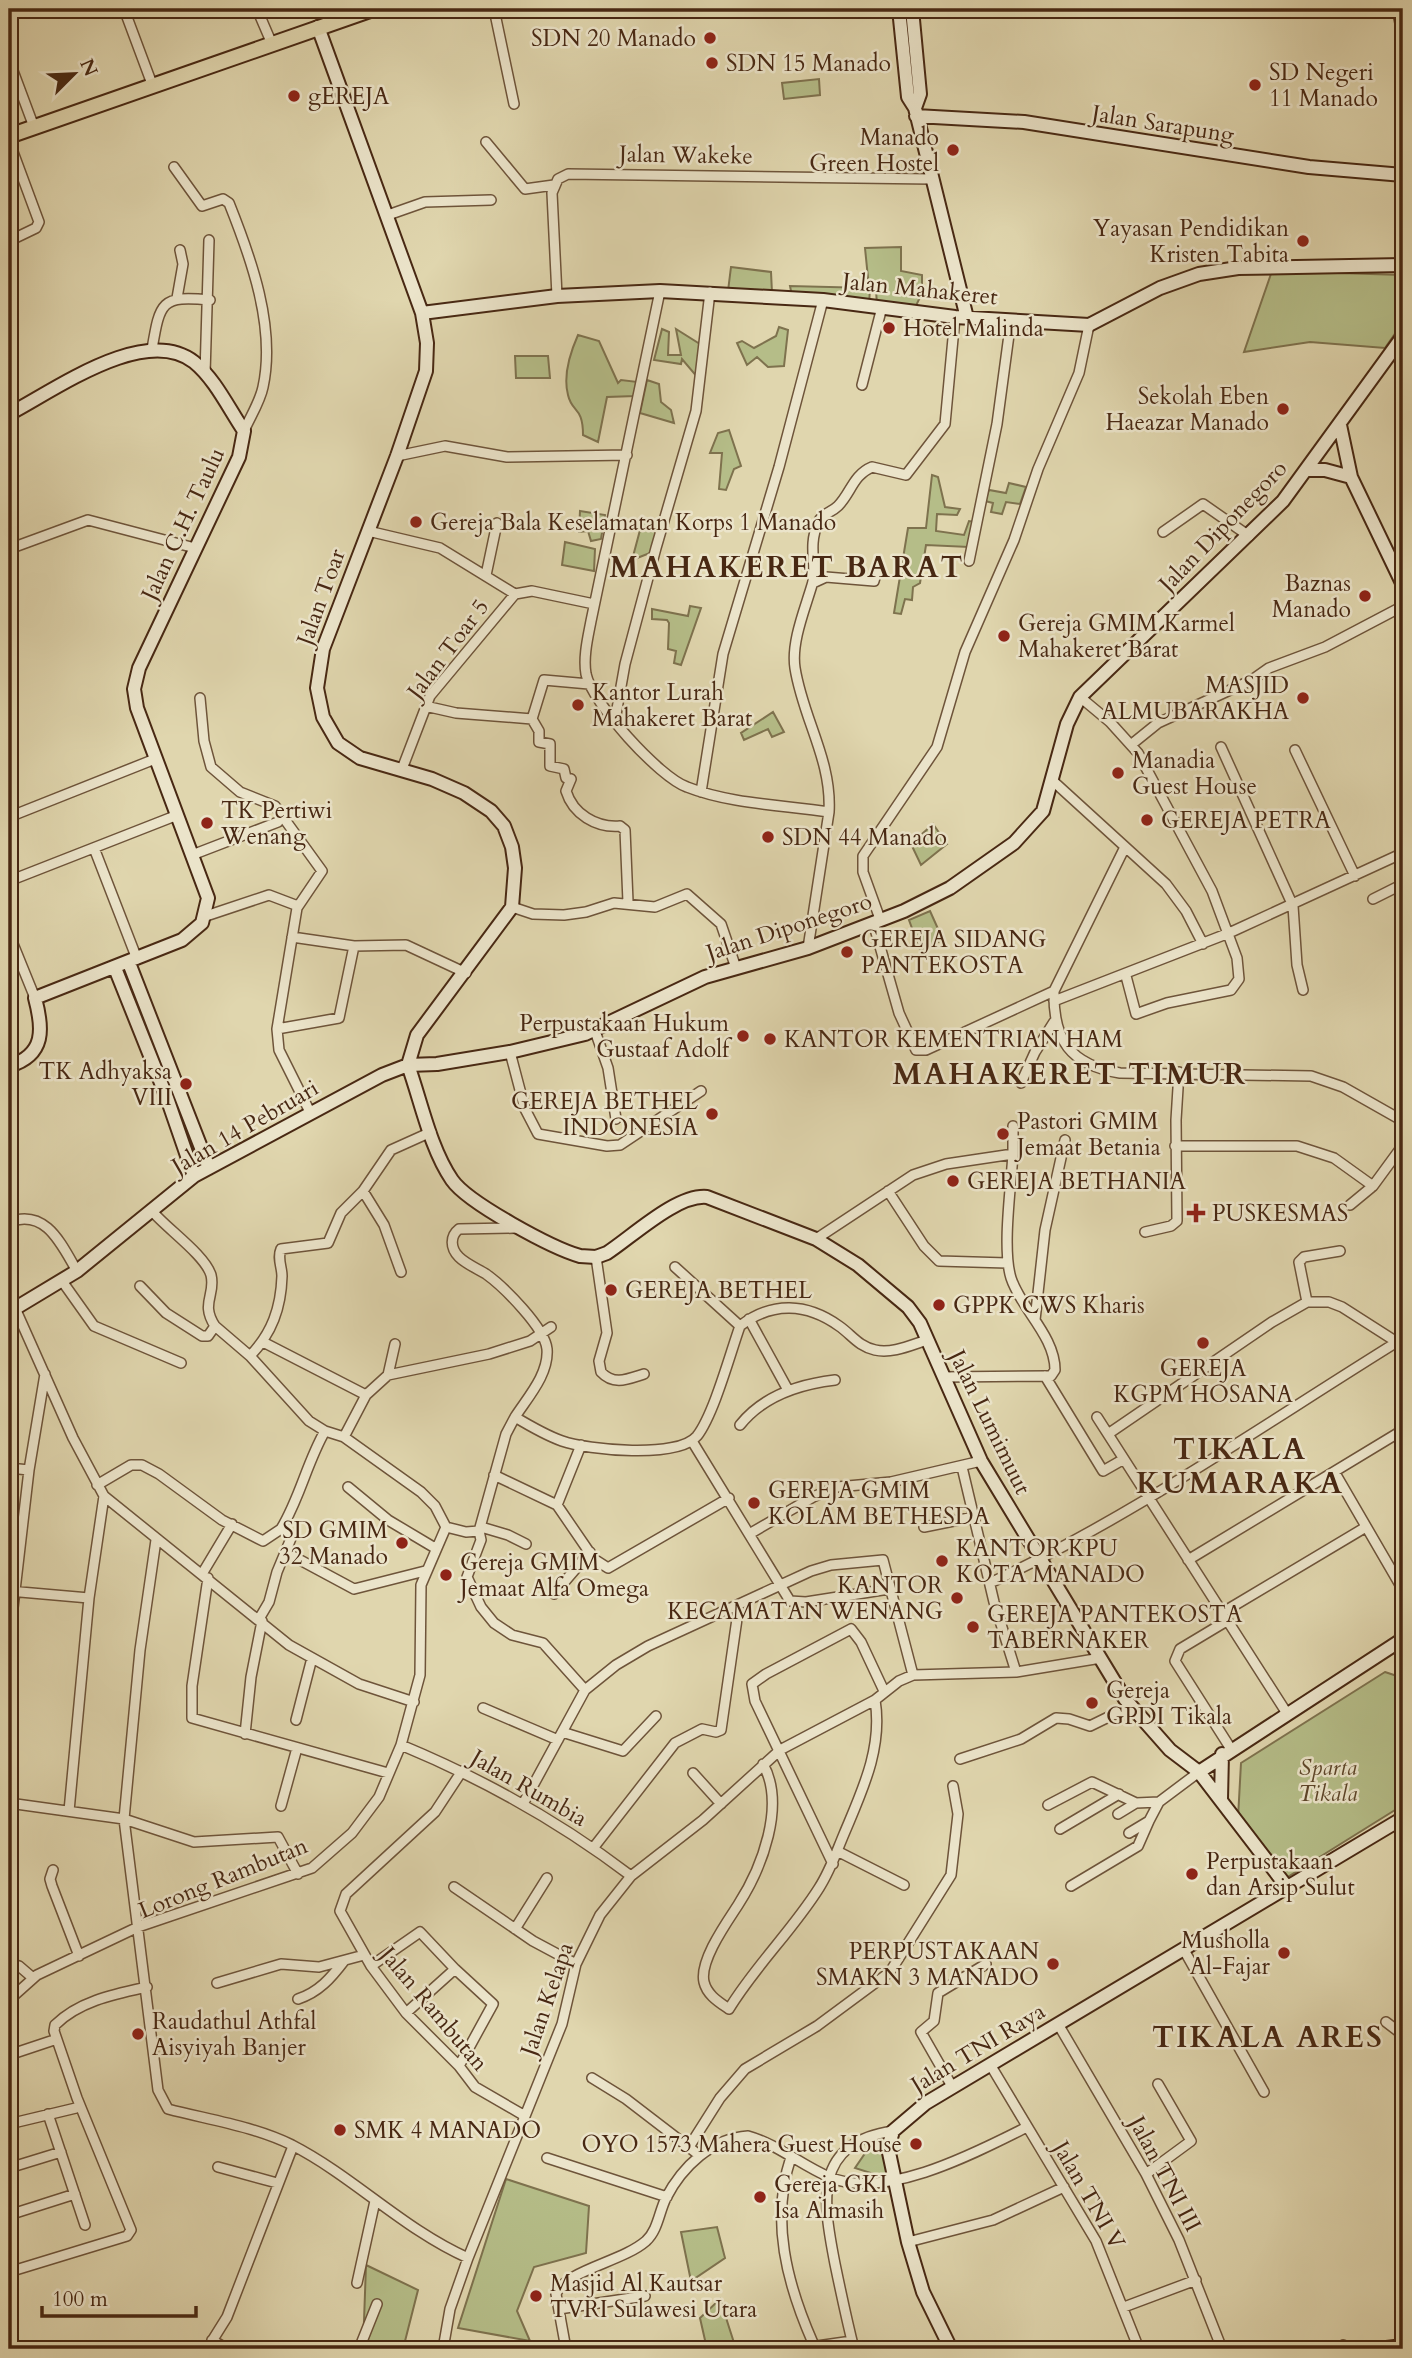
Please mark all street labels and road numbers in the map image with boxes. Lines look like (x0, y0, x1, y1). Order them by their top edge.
street label: Jalan Sarapung (1087, 97, 1236, 151)
street label: Jalan Wakeke (616, 138, 753, 172)
street label: Jalan Mahakeret (838, 265, 999, 313)
street label: Jalan C.H. Taulu (133, 443, 232, 608)
street label: Jalan Diponegoro (1150, 453, 1294, 601)
street label: Jalan Toar (288, 544, 353, 652)
street label: Jalan Toar 5 (398, 592, 496, 708)
street label: Jalan Diponegoro (699, 886, 876, 969)
street label: Jalan 14 Pebruari (163, 1072, 324, 1183)
street label: Jalan Lumimuut (940, 1342, 1038, 1499)
street label: Jalan Rumbia (463, 1741, 593, 1834)
street label: Lorong Rambutan (134, 1830, 312, 1926)
street label: Jalan Rambutan (371, 1938, 495, 2078)
street label: Jalan Kelapa (512, 1938, 581, 2063)
street label: Jalan TNI Raya (903, 1996, 1051, 2102)
street label: Jalan TNI III (1120, 2108, 1208, 2237)
street label: Jalan TNI V (1044, 2133, 1133, 2255)

